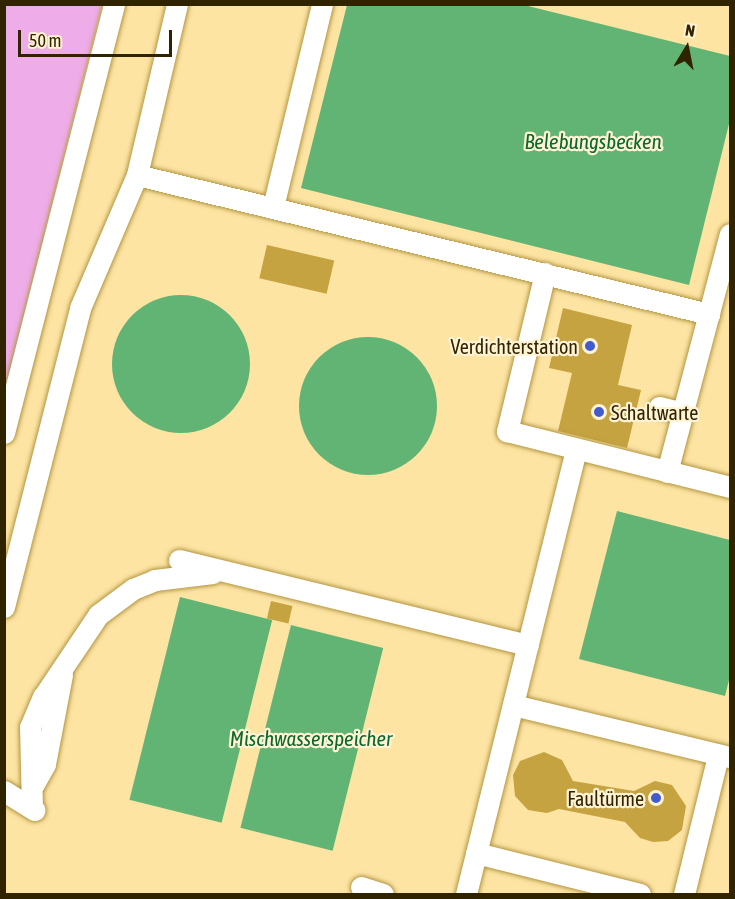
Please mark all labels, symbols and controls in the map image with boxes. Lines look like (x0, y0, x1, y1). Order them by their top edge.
scale bar (21, 18, 176, 56)
north arrow (657, 18, 717, 78)
text: N (684, 21, 696, 40)
text: 50 m (29, 30, 61, 51)
water label: Belebungsbecken (524, 128, 662, 154)
place label: Verdichterstation (451, 334, 578, 358)
marker: Verdichterstation (583, 339, 597, 353)
place label: Schaltwarte (611, 400, 698, 424)
marker: Schaltwarte (592, 405, 606, 419)
water label: Mischwasserspeicher (230, 725, 392, 751)
place label: Faultürme (567, 786, 644, 810)
marker: Faultürme (649, 791, 663, 805)

